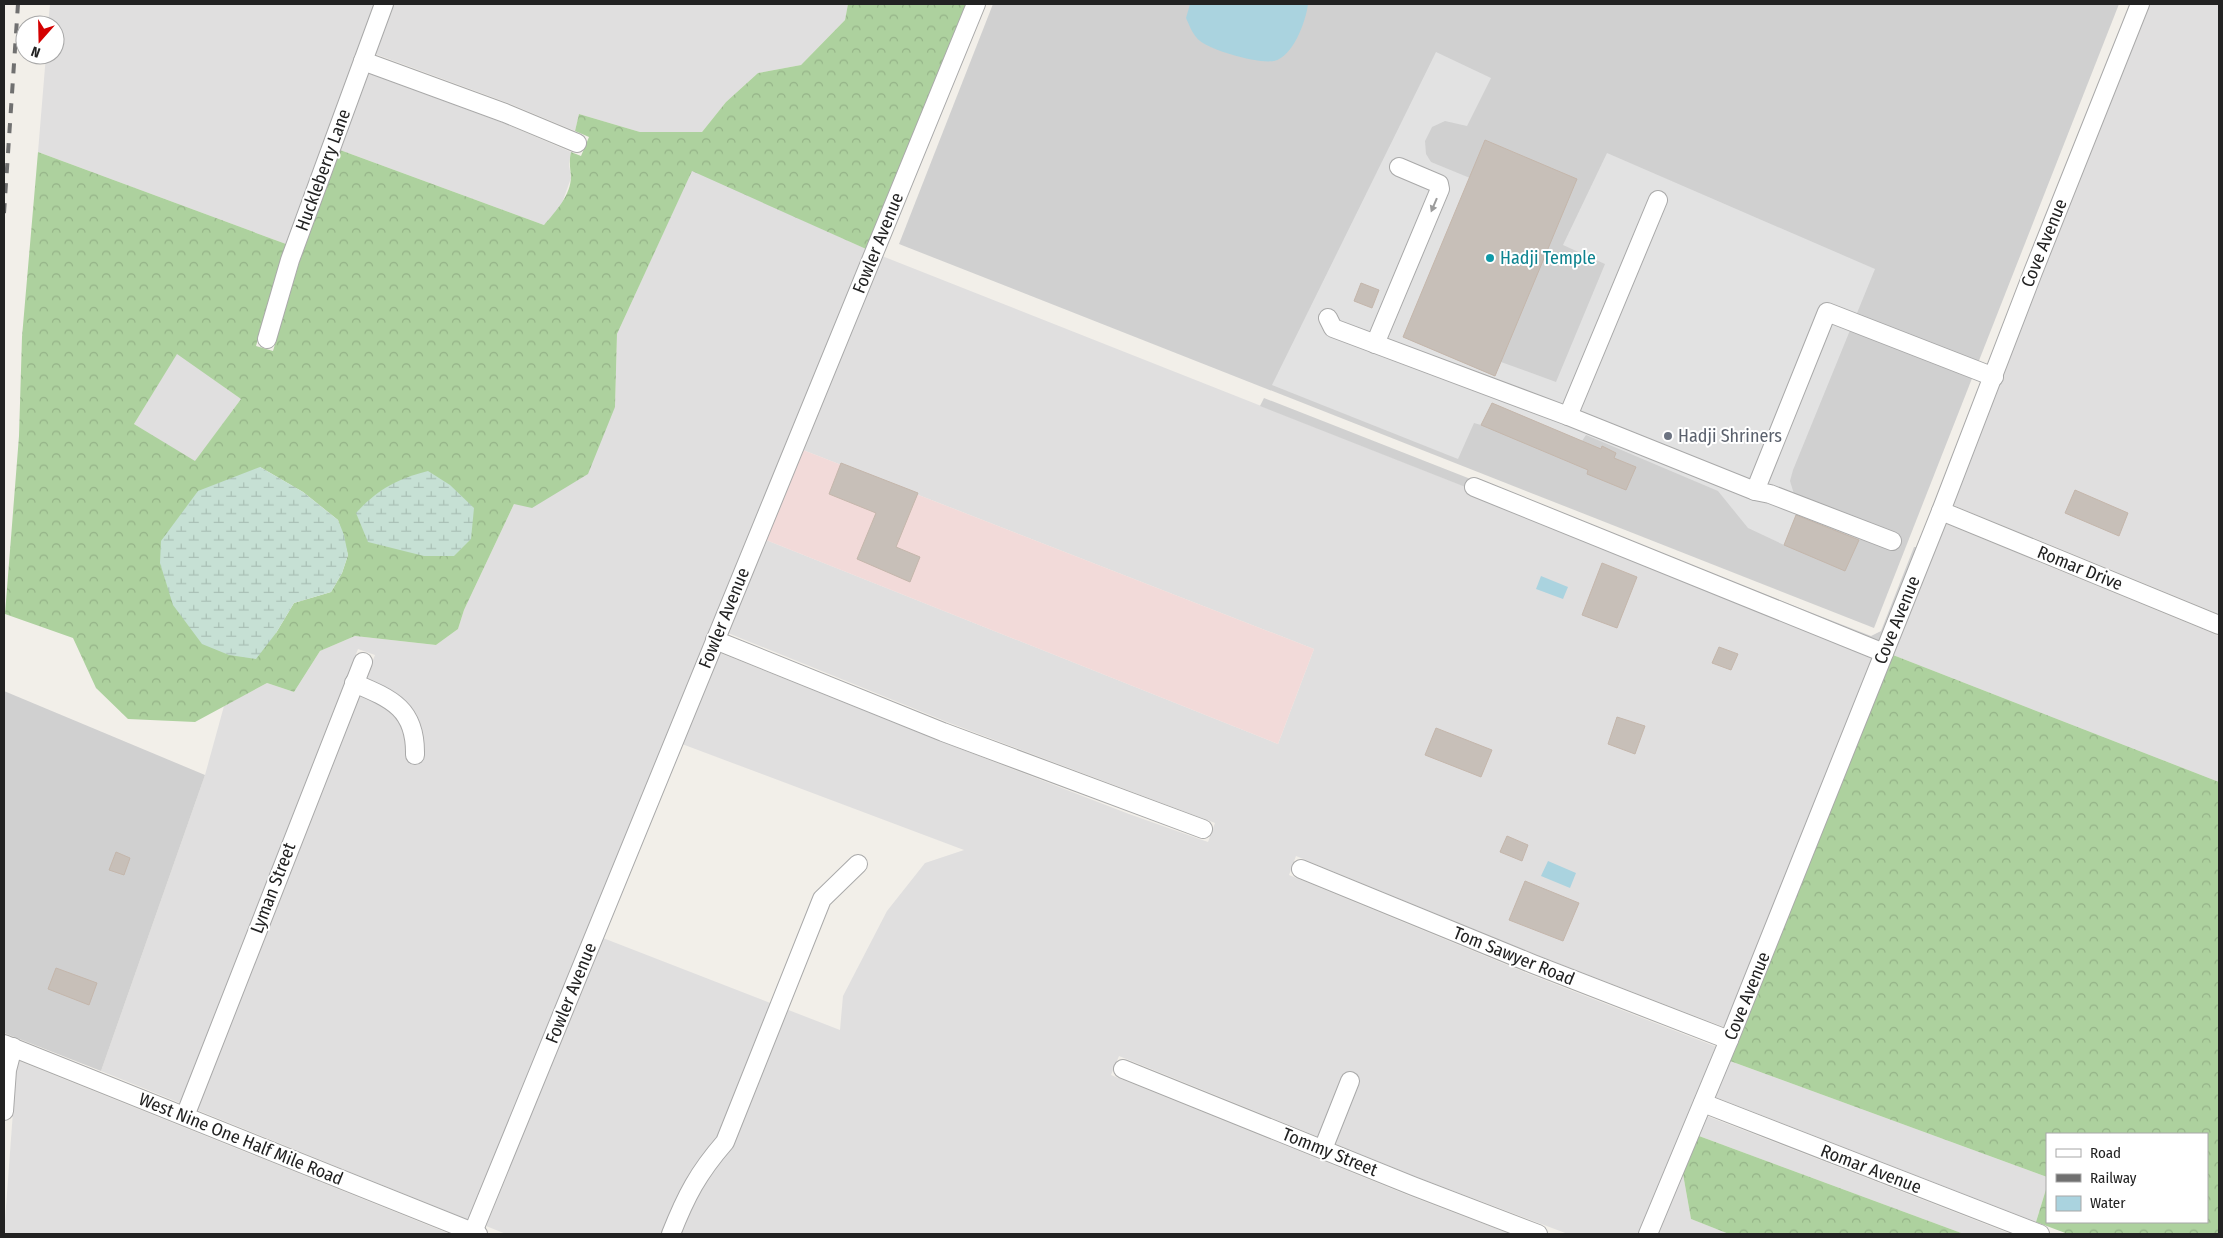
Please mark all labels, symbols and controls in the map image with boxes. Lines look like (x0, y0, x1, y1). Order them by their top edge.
north arrow (15, 15, 65, 65)
text: N (29, 42, 43, 61)
street label: Huckleberry Lane (291, 106, 355, 234)
street label: Fowler Avenue (848, 189, 908, 297)
street label: Cove Avenue (2016, 196, 2072, 290)
one-way arrow (1429, 198, 1437, 212)
place label: Hadji Temple (1500, 247, 1596, 269)
marker: Hadji Temple (1484, 252, 1496, 264)
place label: Hadji Shriners (1678, 425, 1782, 447)
marker: Hadji Shriners (1662, 430, 1674, 442)
street label: Romar Drive (2034, 541, 2126, 595)
street label: Fowler Avenue (694, 564, 754, 672)
street label: Cove Avenue (1869, 573, 1925, 667)
street label: Lyman Street (246, 839, 300, 937)
street label: Tom Sawyer Road (1450, 922, 1578, 990)
street label: Fowler Avenue (541, 939, 601, 1047)
street label: Cove Avenue (1719, 949, 1775, 1043)
street label: West Nine One Half Mile Road (136, 1088, 346, 1190)
street label: Tommy Street (1279, 1123, 1381, 1181)
legend (2046, 1133, 2208, 1223)
street label: Romar Avenue (1817, 1140, 1925, 1198)
text: Road (2090, 1144, 2121, 1162)
text: Railway (2090, 1169, 2137, 1187)
text: Water (2090, 1194, 2126, 1212)

